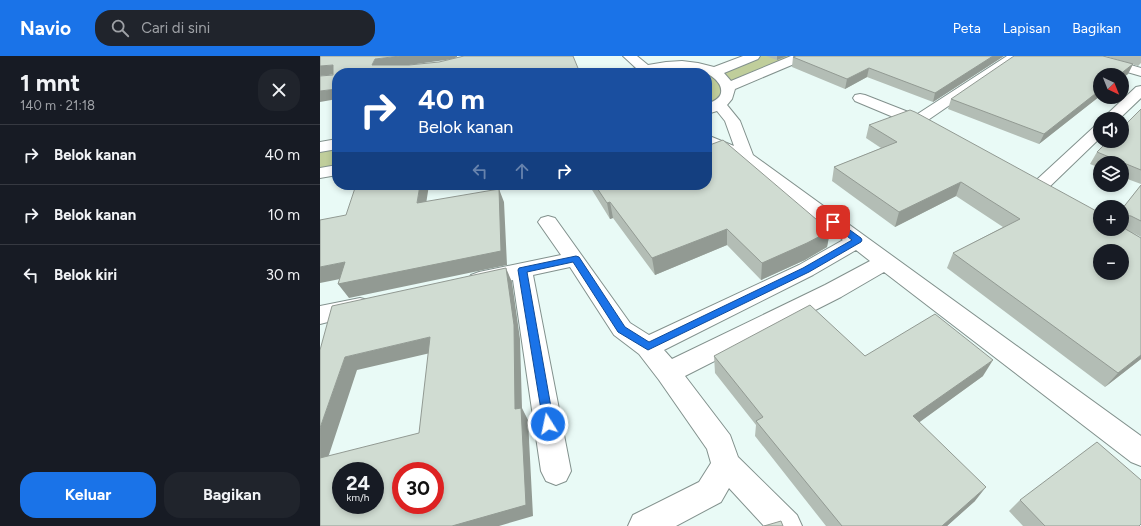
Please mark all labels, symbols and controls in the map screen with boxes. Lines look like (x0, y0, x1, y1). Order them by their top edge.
search box (95, 10, 375, 46)
text: Navio (20, 17, 71, 40)
icon: search (109, 17, 131, 39)
text: Cari di sini (141, 19, 210, 37)
text: Peta (953, 20, 981, 37)
text: Lapisan (1003, 20, 1050, 37)
text: Bagikan (1072, 20, 1121, 37)
text: 1 mnt (20, 68, 80, 97)
north arrow (1093, 68, 1129, 104)
map controls (1093, 68, 1129, 280)
button: close (258, 69, 300, 111)
text: 40 m (418, 82, 485, 116)
icon: right (352, 84, 404, 136)
text: 140 m · 21:18 (20, 98, 95, 113)
button: sound (1093, 112, 1129, 148)
text: Belok kanan (418, 116, 513, 138)
icon: right (20, 144, 42, 166)
text: Belok kanan (54, 146, 136, 164)
text: 40 m (265, 146, 300, 164)
button: layers (1093, 156, 1129, 192)
icon: left (469, 160, 491, 182)
icon: ahead (511, 160, 533, 182)
icon: right (553, 160, 575, 182)
button: + (1093, 200, 1129, 236)
icon: right (20, 204, 42, 226)
pin (816, 205, 850, 239)
text: Belok kanan (54, 206, 136, 224)
text: 10 m (268, 206, 300, 224)
icon: arrive (822, 211, 844, 233)
button: − (1093, 244, 1129, 280)
icon: left (20, 264, 42, 286)
text: Belok kiri (54, 266, 117, 284)
text: 30 m (266, 266, 300, 284)
position arrow (527, 403, 569, 445)
speed limit sign: 30 (392, 462, 444, 514)
text: 24 (346, 471, 370, 495)
button: Keluar (20, 472, 156, 518)
button: Bagikan (164, 472, 300, 518)
text: km/h (347, 491, 369, 504)

